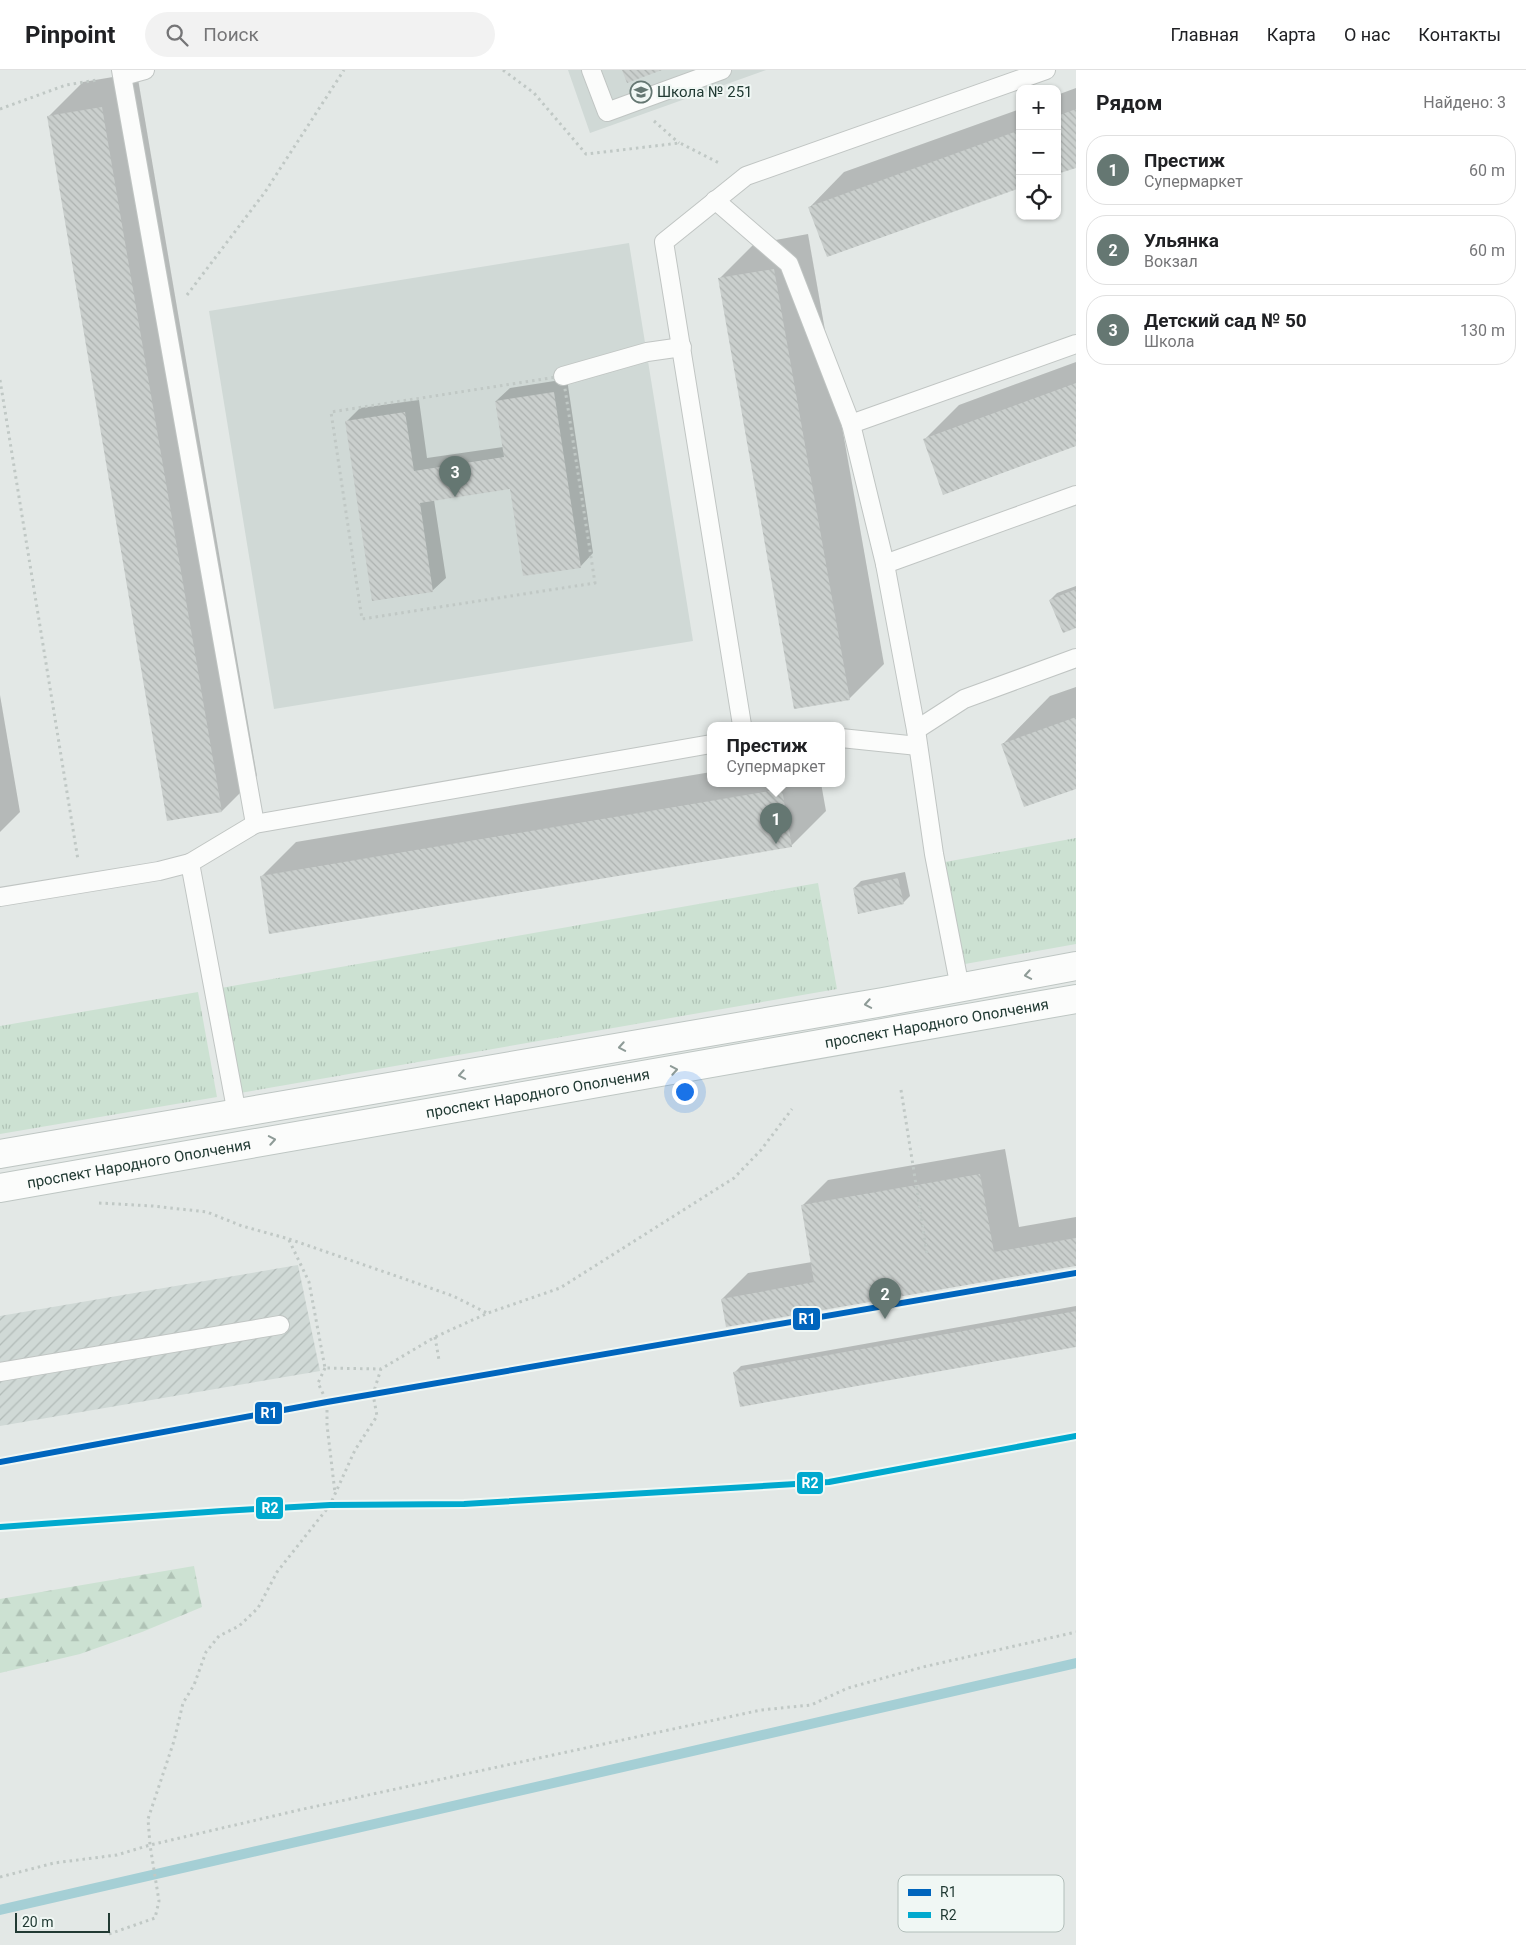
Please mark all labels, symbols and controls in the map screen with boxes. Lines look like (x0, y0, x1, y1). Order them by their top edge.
search box (145, 12, 495, 57)
text: Pinpoint (25, 21, 115, 49)
icon: search (163, 21, 191, 49)
text: Поиск (203, 23, 259, 46)
text: Главная (1170, 24, 1239, 45)
text: Карта (1267, 24, 1316, 45)
text: О нас (1344, 24, 1390, 45)
text: Контакты (1418, 24, 1501, 45)
school or university icon: Школа № 251 (629, 80, 653, 104)
place label: Школа № 251 (657, 83, 753, 101)
map controls (1016, 85, 1061, 220)
button: + (1016, 85, 1061, 130)
text: Рядом (1096, 91, 1162, 115)
text: Найдено: 3 (1423, 93, 1506, 112)
button: − (1016, 130, 1061, 175)
text: Престиж (1144, 149, 1225, 172)
text: 1 (1108, 161, 1118, 180)
text: 60 m (1469, 161, 1505, 180)
text: Супермаркет (1144, 172, 1243, 191)
button: locate (1016, 175, 1061, 220)
text: Ульянка (1144, 229, 1219, 252)
text: 2 (1108, 241, 1118, 260)
text: 60 m (1469, 241, 1505, 260)
text: Вокзал (1144, 252, 1198, 271)
text: Детский сад № 50 (1144, 309, 1307, 332)
text: 3 (1108, 321, 1118, 340)
text: 130 m (1460, 321, 1505, 340)
text: Школа (1144, 332, 1195, 351)
pin: 3 (439, 456, 471, 497)
popup (707, 722, 845, 787)
text: Престиж (727, 734, 808, 757)
text: Супермаркет (727, 757, 825, 776)
pin: 1 (760, 803, 792, 844)
one-way arrow (1024, 970, 1032, 980)
street label: проспект Народного Ополчения (823, 995, 1050, 1052)
one-way arrow (864, 999, 873, 1009)
one-way arrow (617, 1042, 626, 1052)
street label: проспект Народного Ополчения (424, 1065, 651, 1122)
one-way arrow (669, 1066, 678, 1076)
one-way arrow (457, 1069, 466, 1079)
your location (672, 1079, 698, 1105)
street label: проспект Народного Ополчения (25, 1135, 252, 1192)
one-way arrow (268, 1136, 277, 1146)
pin: 2 (869, 1278, 901, 1319)
line badge: R1 (792, 1307, 821, 1331)
text: R1 (798, 1311, 816, 1327)
line badge: R1 (254, 1401, 283, 1425)
text: R1 (260, 1405, 278, 1421)
line badge: R2 (796, 1471, 824, 1495)
text: R2 (801, 1475, 819, 1491)
line badge: R2 (255, 1496, 284, 1520)
text: R2 (261, 1500, 279, 1516)
legend (898, 1875, 1064, 1932)
text: R1 (940, 1884, 957, 1900)
text: R2 (940, 1907, 957, 1923)
scale bar (15, 1910, 110, 1933)
text: 20 m (22, 1914, 54, 1930)

